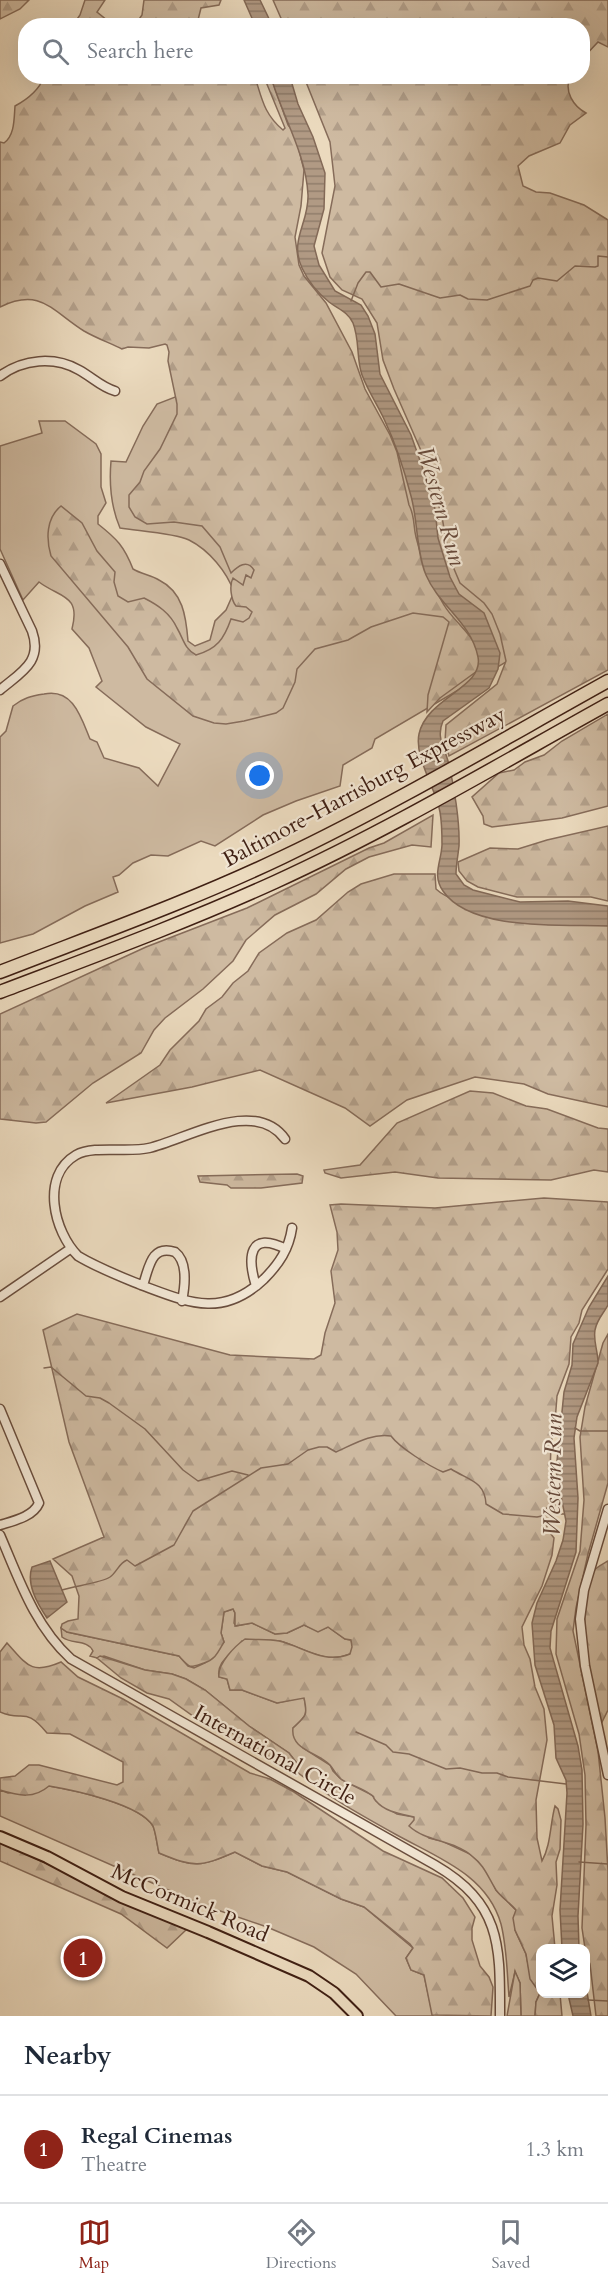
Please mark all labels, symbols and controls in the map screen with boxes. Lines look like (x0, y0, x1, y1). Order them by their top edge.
search box (18, 18, 590, 84)
icon: search (39, 35, 72, 68)
text: Search here (87, 36, 194, 66)
water label: Western Run (408, 442, 474, 570)
street label: Baltimore-Harrisburg Expressway (217, 699, 511, 875)
your location (245, 761, 274, 790)
water label: Western Run (535, 1413, 571, 1537)
street label: International Circle (188, 1698, 362, 1812)
street label: McCormick Road (107, 1856, 274, 1950)
pin: 1 (64, 1936, 103, 1980)
map controls (536, 1944, 590, 1998)
button: layers (536, 1944, 590, 1998)
text: Nearby (24, 2038, 112, 2073)
text: Regal Cinemas (81, 2121, 232, 2151)
text: 1 (38, 2136, 49, 2163)
text: 1.3 km (525, 2136, 584, 2163)
text: Theatre (81, 2151, 147, 2178)
tab: Map (78, 2216, 111, 2274)
tab: Directions (266, 2216, 336, 2274)
tab: Saved (492, 2216, 530, 2274)

